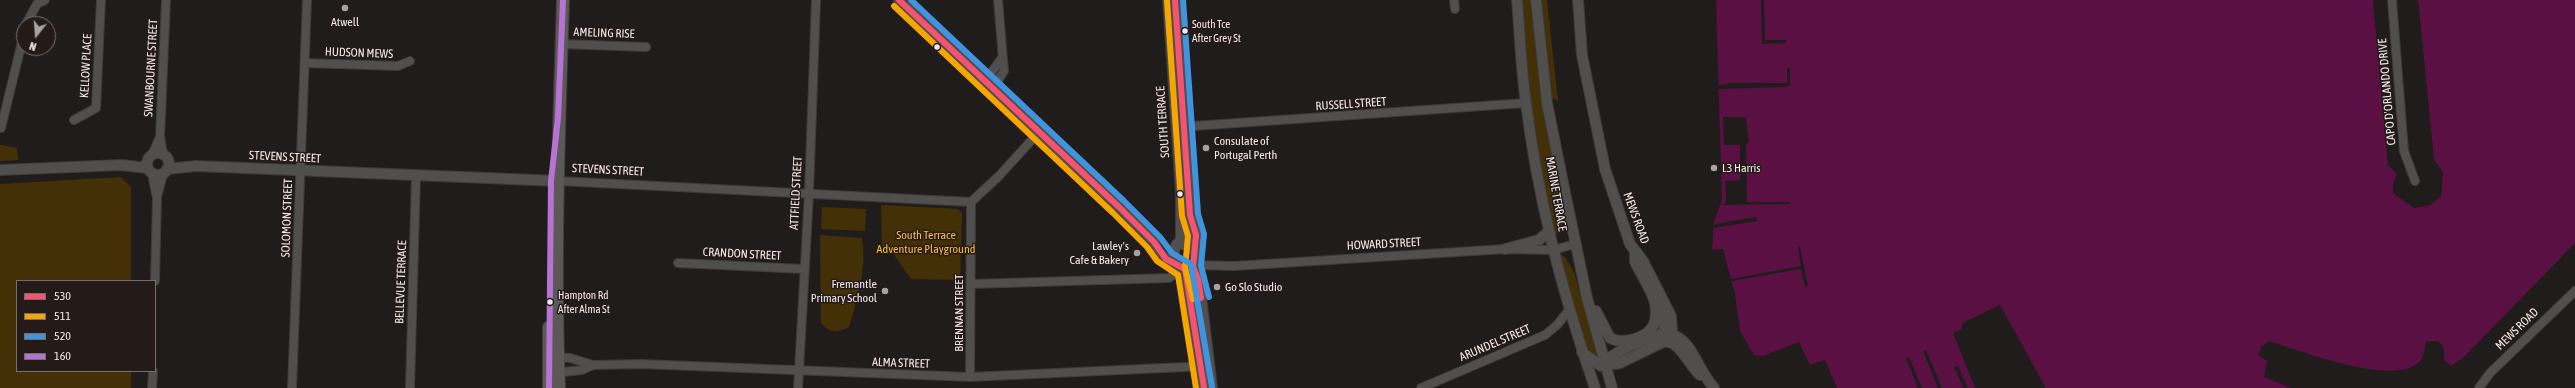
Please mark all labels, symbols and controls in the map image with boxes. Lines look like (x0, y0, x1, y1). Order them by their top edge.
marker: Atwell (340, 3, 350, 13)
place label: Atwell (331, 15, 359, 29)
north arrow (16, 16, 56, 56)
place label: South Tce After Grey St (1192, 18, 1241, 44)
street label: SWANBOURNE STREET (141, 19, 161, 117)
street label: AMELING RISE (573, 25, 635, 41)
marker: South Tce After Grey St (1180, 26, 1190, 36)
street label: KELLOW PLACE (77, 34, 95, 98)
street label: CAPO D'ORLANDO DRIVE (2375, 38, 2399, 146)
text: N (28, 40, 38, 53)
unlabelled marker (932, 42, 942, 52)
street label: HUDSON MEWS (325, 45, 393, 61)
street label: SOUTH TERRACE (1153, 86, 1173, 158)
street label: RUSSELL STREET (1315, 94, 1387, 114)
place label: Consulate of Portugal Perth (1214, 134, 1277, 162)
marker: Consulate of Portugal Perth (1201, 143, 1211, 153)
street label: STEVENS STREET (249, 148, 321, 166)
street label: ATTFIELD STREET (787, 156, 805, 230)
street label: MARINE TERRACE (1542, 156, 1570, 232)
street label: STEVENS STREET (572, 161, 644, 179)
place label: L3 Harris (1722, 161, 1761, 175)
marker: L3 Harris (1709, 163, 1719, 173)
street label: SOLOMON STREET (278, 178, 296, 258)
unlabelled marker (1175, 189, 1185, 199)
street label: MEWS ROAD (1620, 190, 1652, 246)
park label: South Terrace Adventure Playground (877, 228, 975, 256)
street label: HOWARD STREET (1346, 235, 1422, 253)
place label: Lawley's Cafe & Bakery (1069, 239, 1129, 267)
street label: BELLEVUE TERRACE (392, 240, 410, 324)
street label: CRANDON STREET (702, 245, 782, 263)
marker: Lawley's Cafe & Bakery (1132, 248, 1142, 258)
street label: BRENNAN STREET (952, 274, 966, 352)
place label: Fremantle Primary School (811, 277, 877, 305)
legend (16, 280, 156, 372)
place label: Go Slo Studio (1225, 280, 1282, 294)
marker: Go Slo Studio (1212, 282, 1222, 292)
marker: Fremantle Primary School (880, 286, 890, 296)
text: 530 (54, 289, 71, 303)
place label: Hampton Rd After Alma St (558, 289, 610, 315)
marker: Hampton Rd After Alma St (545, 297, 555, 307)
street label: MEWS ROAD (2493, 305, 2541, 353)
text: 511 (54, 309, 71, 323)
street label: ARUNDEL STREET (1457, 322, 1533, 364)
text: 520 (54, 329, 71, 343)
text: 160 (54, 349, 71, 363)
street label: ALMA STREET (872, 355, 930, 371)

